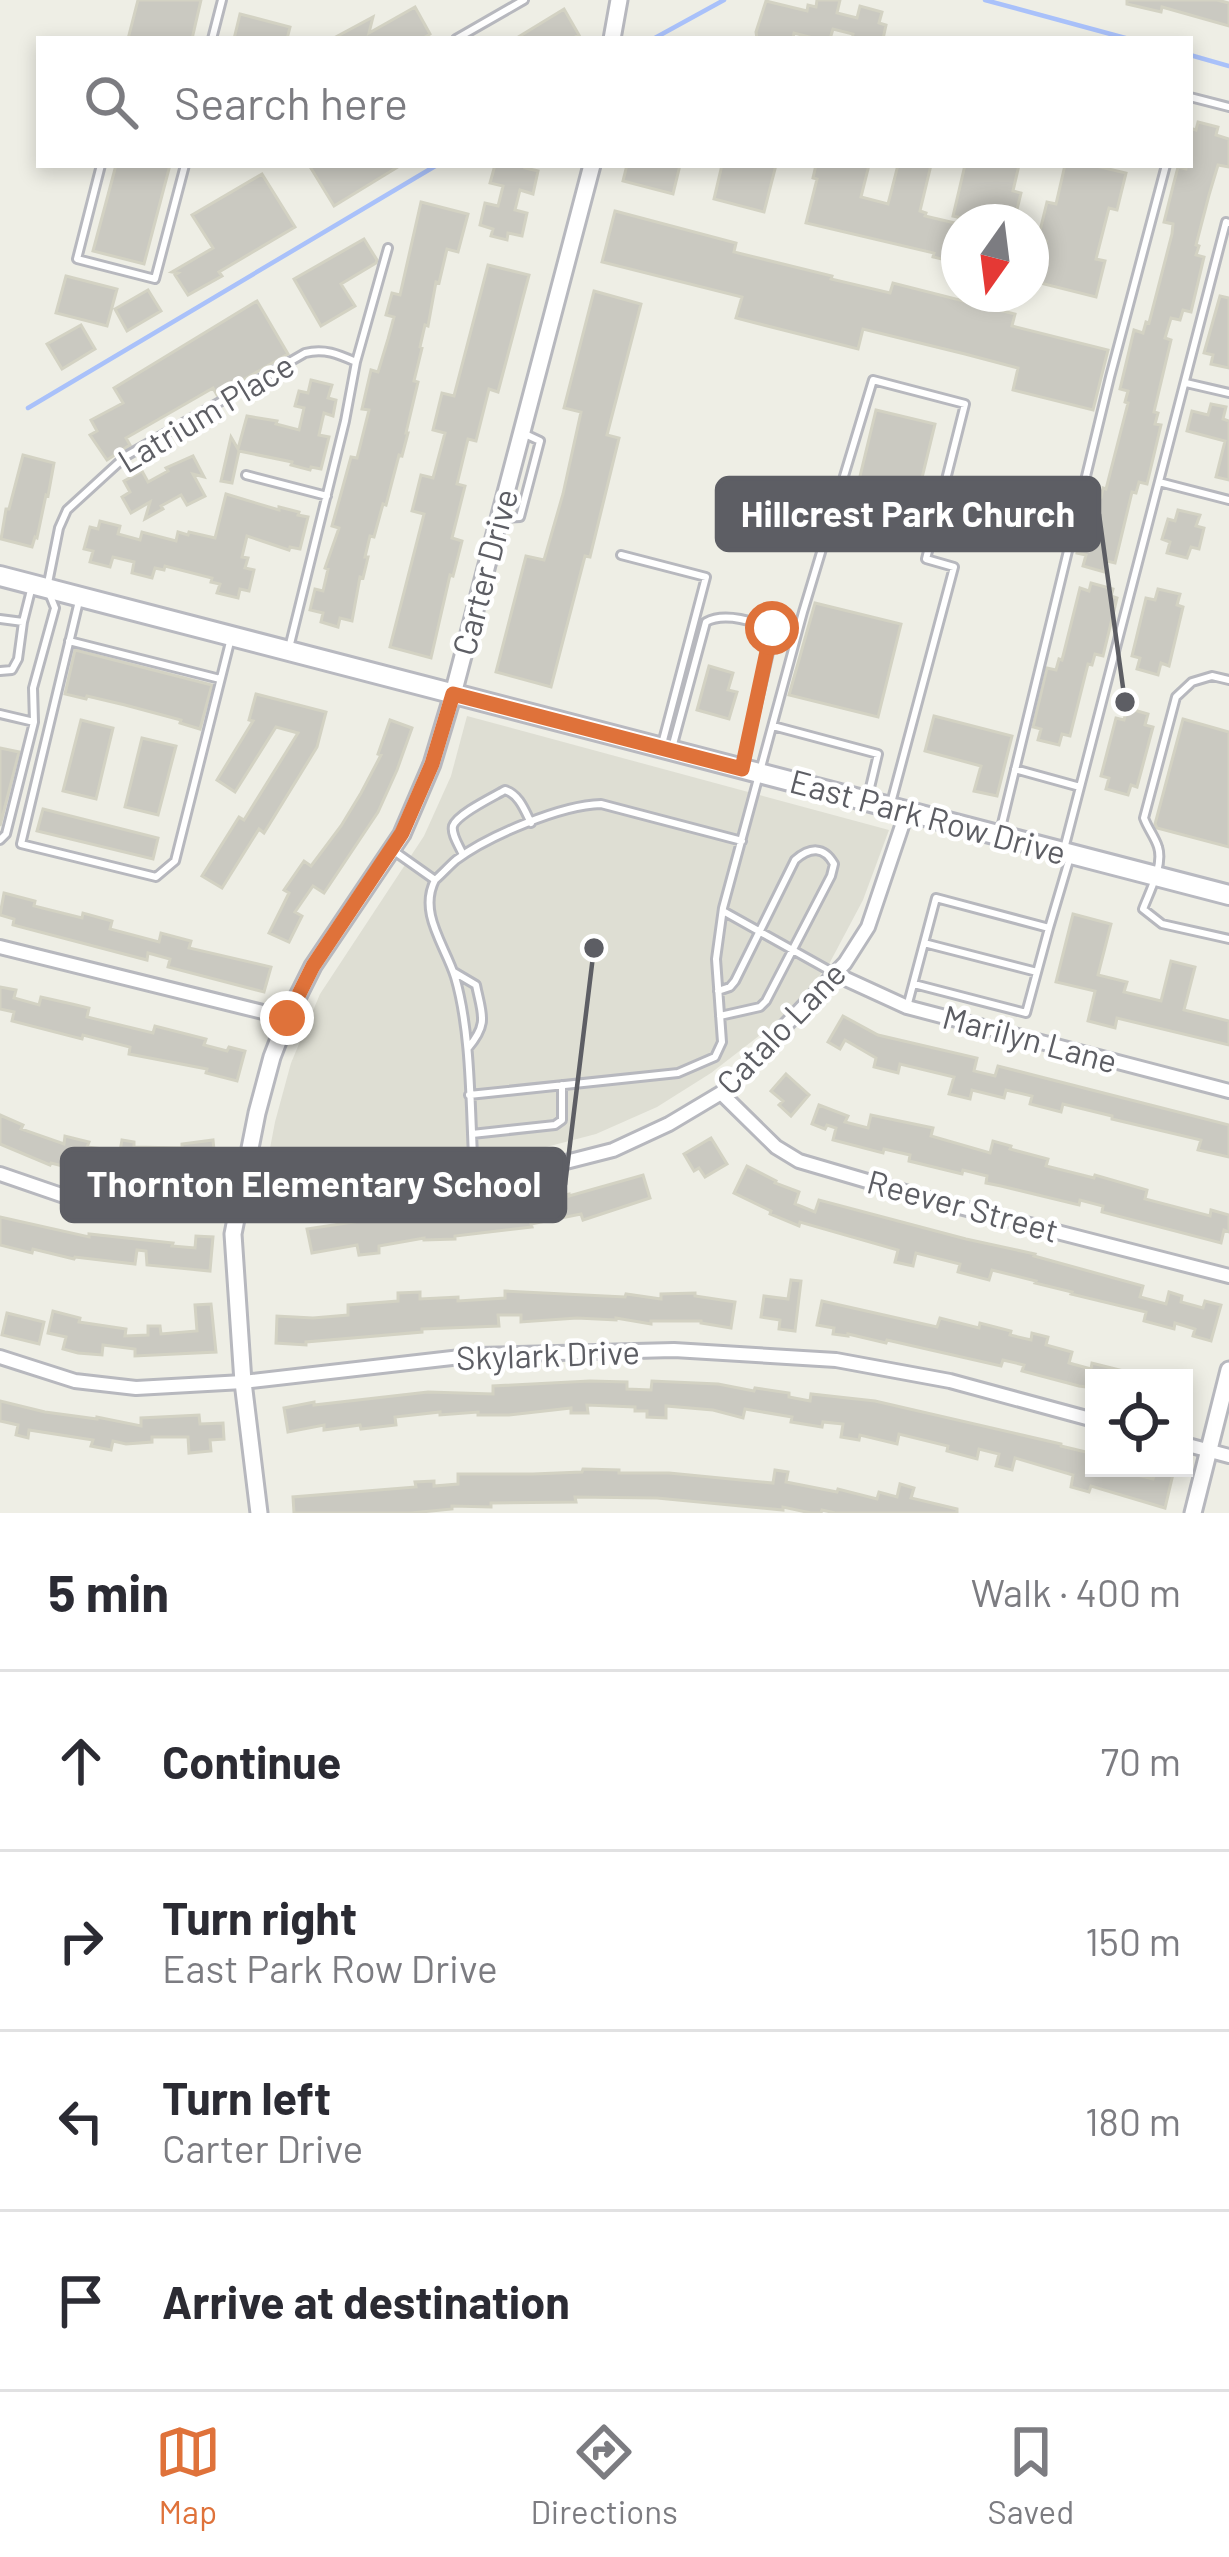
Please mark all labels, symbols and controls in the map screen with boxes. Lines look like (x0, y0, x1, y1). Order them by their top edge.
search box (36, 36, 1193, 168)
icon: search (78, 69, 144, 135)
text: Search here (174, 75, 408, 129)
north arrow (941, 204, 1049, 312)
street label: Latrium Place (110, 344, 301, 480)
callout: Hillcrest Park Church (717, 478, 1099, 550)
street label: Carter Drive (443, 484, 525, 659)
text: Hillcrest Park Church (741, 491, 1075, 534)
route start (745, 601, 799, 655)
street label: East Park Row Drive (786, 760, 1071, 872)
street label: Catalo Lane (707, 953, 853, 1102)
route end (260, 991, 314, 1045)
street label: Marilyn Lane (939, 996, 1122, 1080)
callout: Thornton Elementary School (62, 1149, 565, 1221)
street label: Reever Street (863, 1160, 1063, 1250)
text: Thornton Elementary School (87, 1161, 541, 1204)
street label: Skylark Drive (455, 1331, 641, 1377)
map controls (1085, 1369, 1193, 1477)
button: locate (1085, 1369, 1193, 1477)
text: 5 min (48, 1561, 169, 1622)
text: Walk · 400 m (971, 1568, 1181, 1615)
icon: ahead (48, 1728, 114, 1794)
text: Continue (162, 1734, 341, 1788)
text: 70 m (1100, 1737, 1181, 1784)
text: Turn right (162, 1890, 357, 1944)
icon: right (48, 1908, 114, 1974)
text: 150 m (1085, 1917, 1181, 1964)
text: East Park Row Drive (162, 1944, 498, 1991)
text: Turn left (162, 2070, 331, 2124)
icon: left (48, 2088, 114, 2154)
text: 180 m (1085, 2097, 1181, 2144)
text: Carter Drive (162, 2124, 363, 2171)
icon: arrive (48, 2268, 114, 2334)
text: Arrive at destination (162, 2274, 570, 2328)
tab: Map (155, 2419, 221, 2531)
tab: Directions (530, 2419, 678, 2531)
tab: Saved (988, 2419, 1074, 2531)

